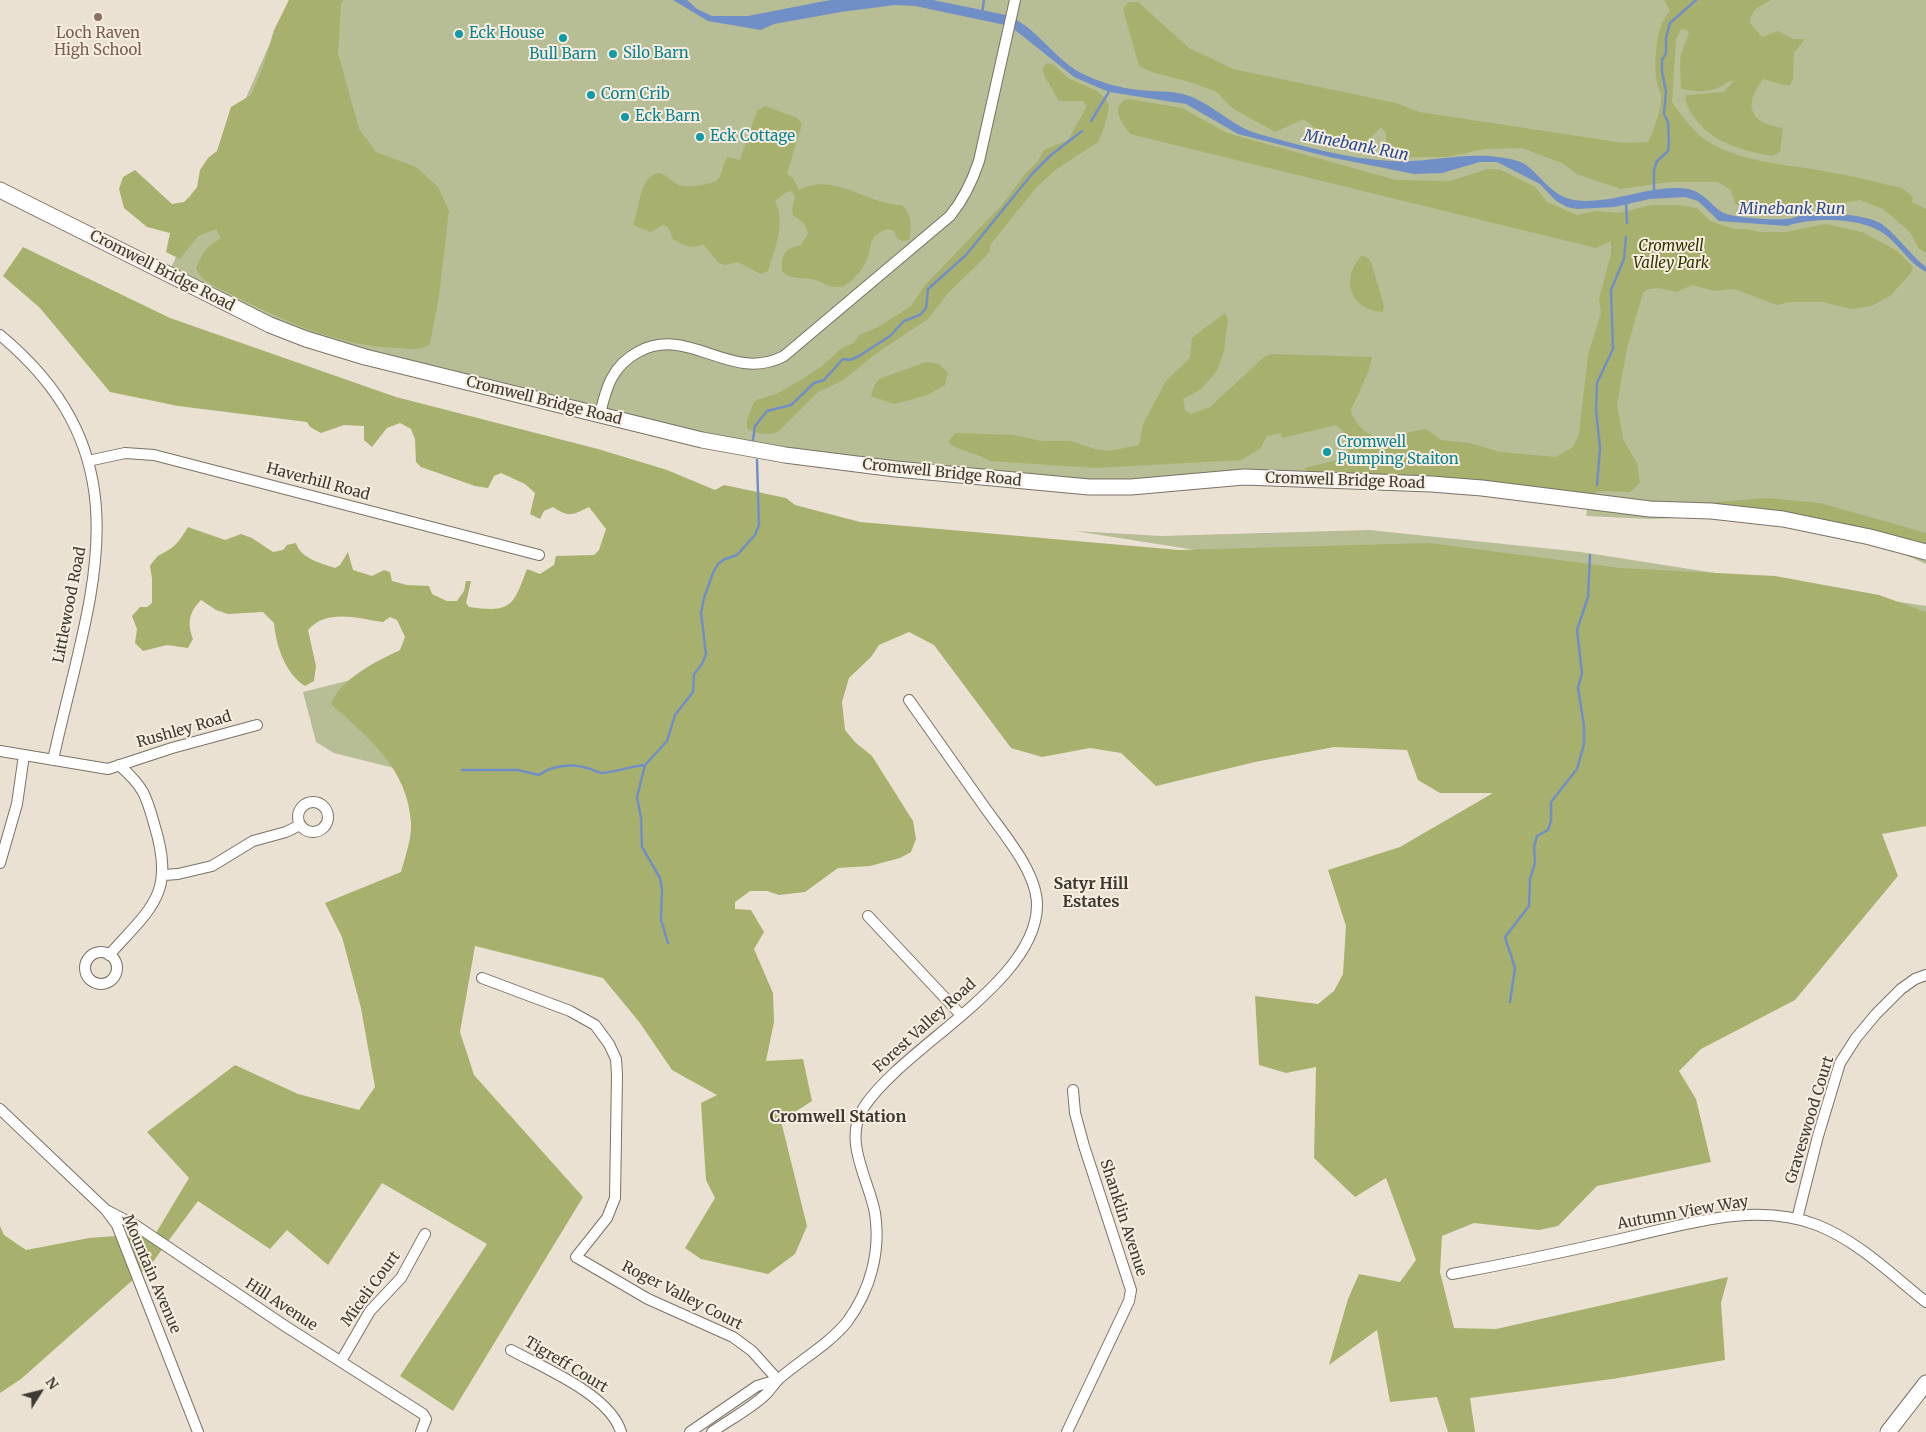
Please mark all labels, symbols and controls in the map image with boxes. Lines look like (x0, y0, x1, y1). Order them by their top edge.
marker: Loch Raven High School (92, 11, 104, 23)
place label: Loch Raven High School (54, 25, 142, 60)
place label: Eck House (469, 25, 544, 43)
marker: Eck House (453, 28, 465, 40)
marker: Bull Barn (557, 32, 569, 44)
place label: Silo Barn (623, 45, 689, 63)
place label: Bull Barn (529, 46, 597, 64)
marker: Silo Barn (607, 48, 619, 60)
place label: Corn Crib (601, 86, 670, 104)
marker: Corn Crib (585, 89, 597, 101)
place label: Eck Barn (635, 108, 700, 126)
marker: Eck Barn (619, 111, 631, 123)
water label: Minebank Run (1302, 126, 1410, 166)
place label: Eck Cottage (710, 128, 795, 146)
marker: Eck Cottage (694, 131, 706, 143)
water label: Minebank Run (1739, 199, 1845, 219)
street label: Cromwell Bridge Road (87, 227, 237, 315)
park label: Cromwell Valley Park (1633, 238, 1709, 273)
street label: Cromwell Bridge Road (464, 373, 624, 429)
place label: Cromwell Pumping Staiton (1337, 434, 1459, 469)
marker: Cromwell Pumping Staiton (1321, 446, 1333, 458)
street label: Cromwell Bridge Road (862, 456, 1022, 490)
street label: Haverhill Road (264, 460, 372, 504)
street label: Cromwell Bridge Road (1265, 469, 1425, 493)
street label: Littlewood Road (50, 545, 90, 665)
street label: Rushley Road (135, 708, 233, 752)
district label: Satyr Hill Estates (1054, 874, 1128, 912)
street label: Forest Valley Road (870, 975, 980, 1077)
street label: Graveswood Court (1782, 1054, 1838, 1186)
district label: Cromwell Station (770, 1107, 906, 1127)
street label: Shanklin Avenue (1096, 1157, 1150, 1279)
street label: Autumn View Way (1616, 1193, 1750, 1233)
street label: Mountain Avenue (118, 1212, 184, 1336)
street label: Miceli Court (338, 1248, 404, 1330)
street label: Roger Valley Court (619, 1258, 745, 1334)
street label: Hill Avenue (242, 1275, 320, 1335)
street label: Tigreff Court (521, 1333, 611, 1397)
north arrow (15, 1367, 65, 1417)
text: N (42, 1373, 63, 1393)

